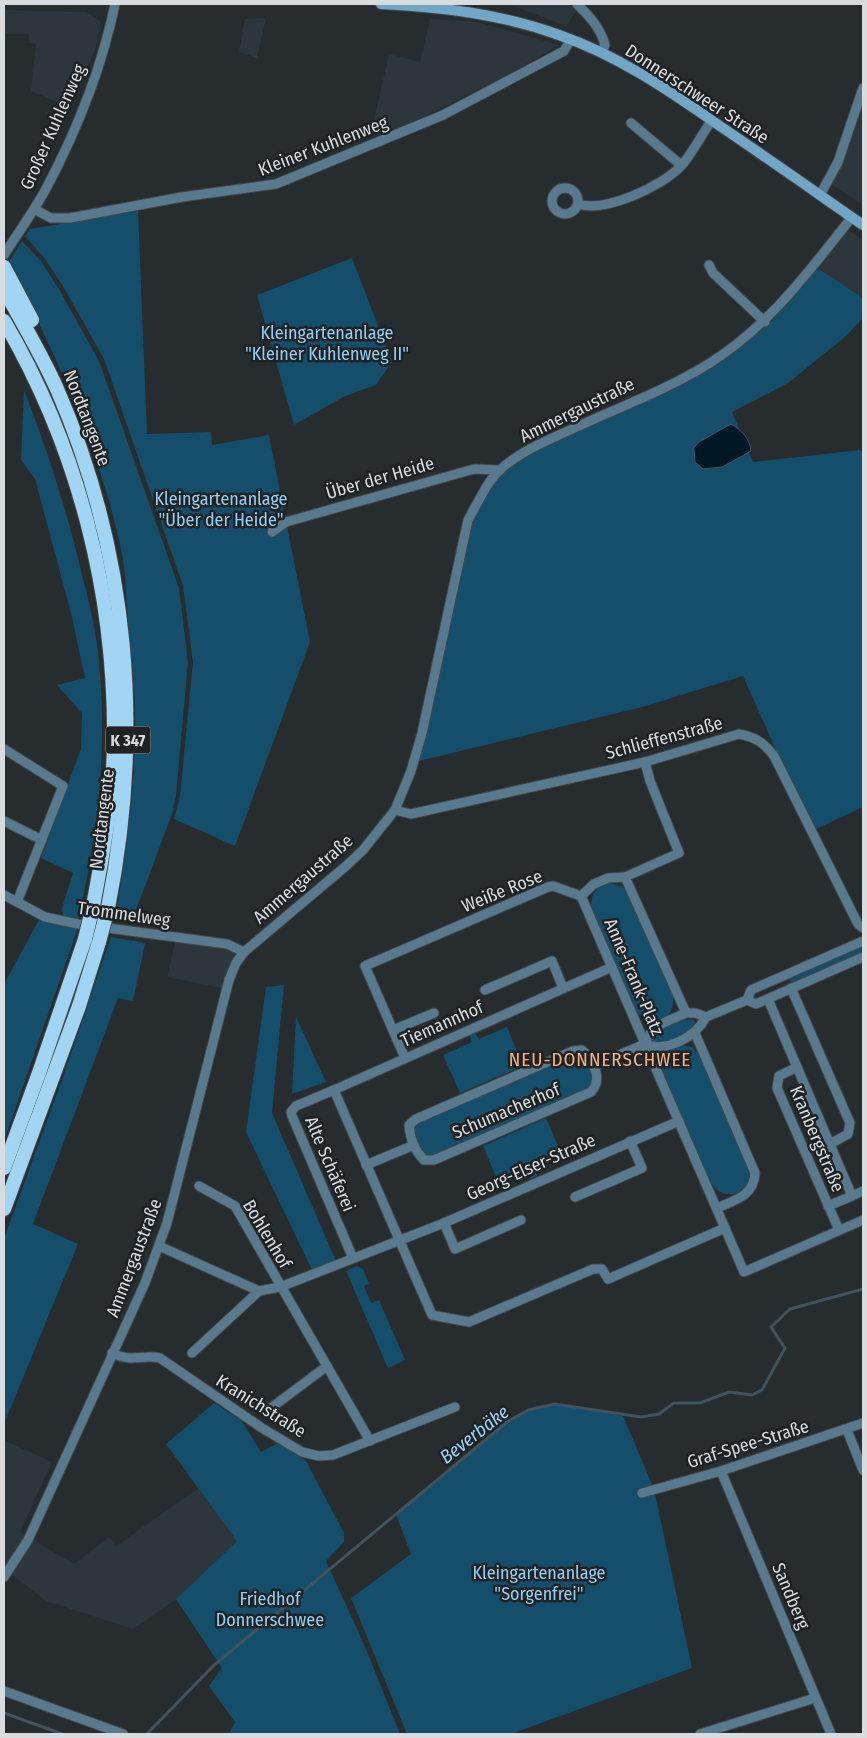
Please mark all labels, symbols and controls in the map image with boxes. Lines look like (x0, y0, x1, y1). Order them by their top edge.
street label: Donnerschweer Straße (621, 39, 773, 149)
street label: Großer Kuhlenweg (15, 60, 91, 193)
street label: Kleiner Kuhlenweg (255, 111, 391, 181)
park label: Kleingartenanlage "Kleiner Kuhlenweg II" (245, 322, 409, 365)
street label: Nordtangente (59, 367, 115, 469)
street label: Ammergaustraße (516, 373, 638, 447)
street label: Über der Heide (323, 452, 437, 504)
park label: Kleingartenanlage "Über der Heide" (155, 488, 288, 531)
street label: Schlieffenstraße (603, 712, 725, 764)
road number: K 347 (106, 726, 150, 754)
street label: Nordtangente (85, 767, 119, 870)
street label: Ammergaustraße (249, 830, 357, 928)
street label: Weiße Rose (458, 865, 546, 917)
street label: Trommelweg (76, 897, 172, 931)
street label: Anne-Frank-Platz (599, 915, 669, 1039)
street label: Tiemannhof (397, 995, 488, 1052)
district label: NEU-DONNERSCHWEE (509, 1048, 691, 1071)
street label: Schumacherhof (449, 1078, 565, 1144)
street label: Kranbergstraße (785, 1083, 849, 1195)
street label: Alte Schäferei (300, 1113, 360, 1215)
street label: Georg-Elser-Straße (463, 1129, 599, 1205)
street label: Ammergaustraße (101, 1196, 167, 1320)
street label: Bohlenhof (238, 1196, 297, 1274)
street label: Kranichstraße (212, 1370, 310, 1442)
water label: Beverbäke (435, 1400, 514, 1469)
street label: Graf-Spee-Straße (685, 1415, 812, 1473)
street label: Sandberg (767, 1560, 815, 1633)
park label: Kleingartenanlage "Sorgenfrei" (473, 1562, 606, 1605)
park label: Friedhof Donnerschwee (216, 1588, 324, 1631)

